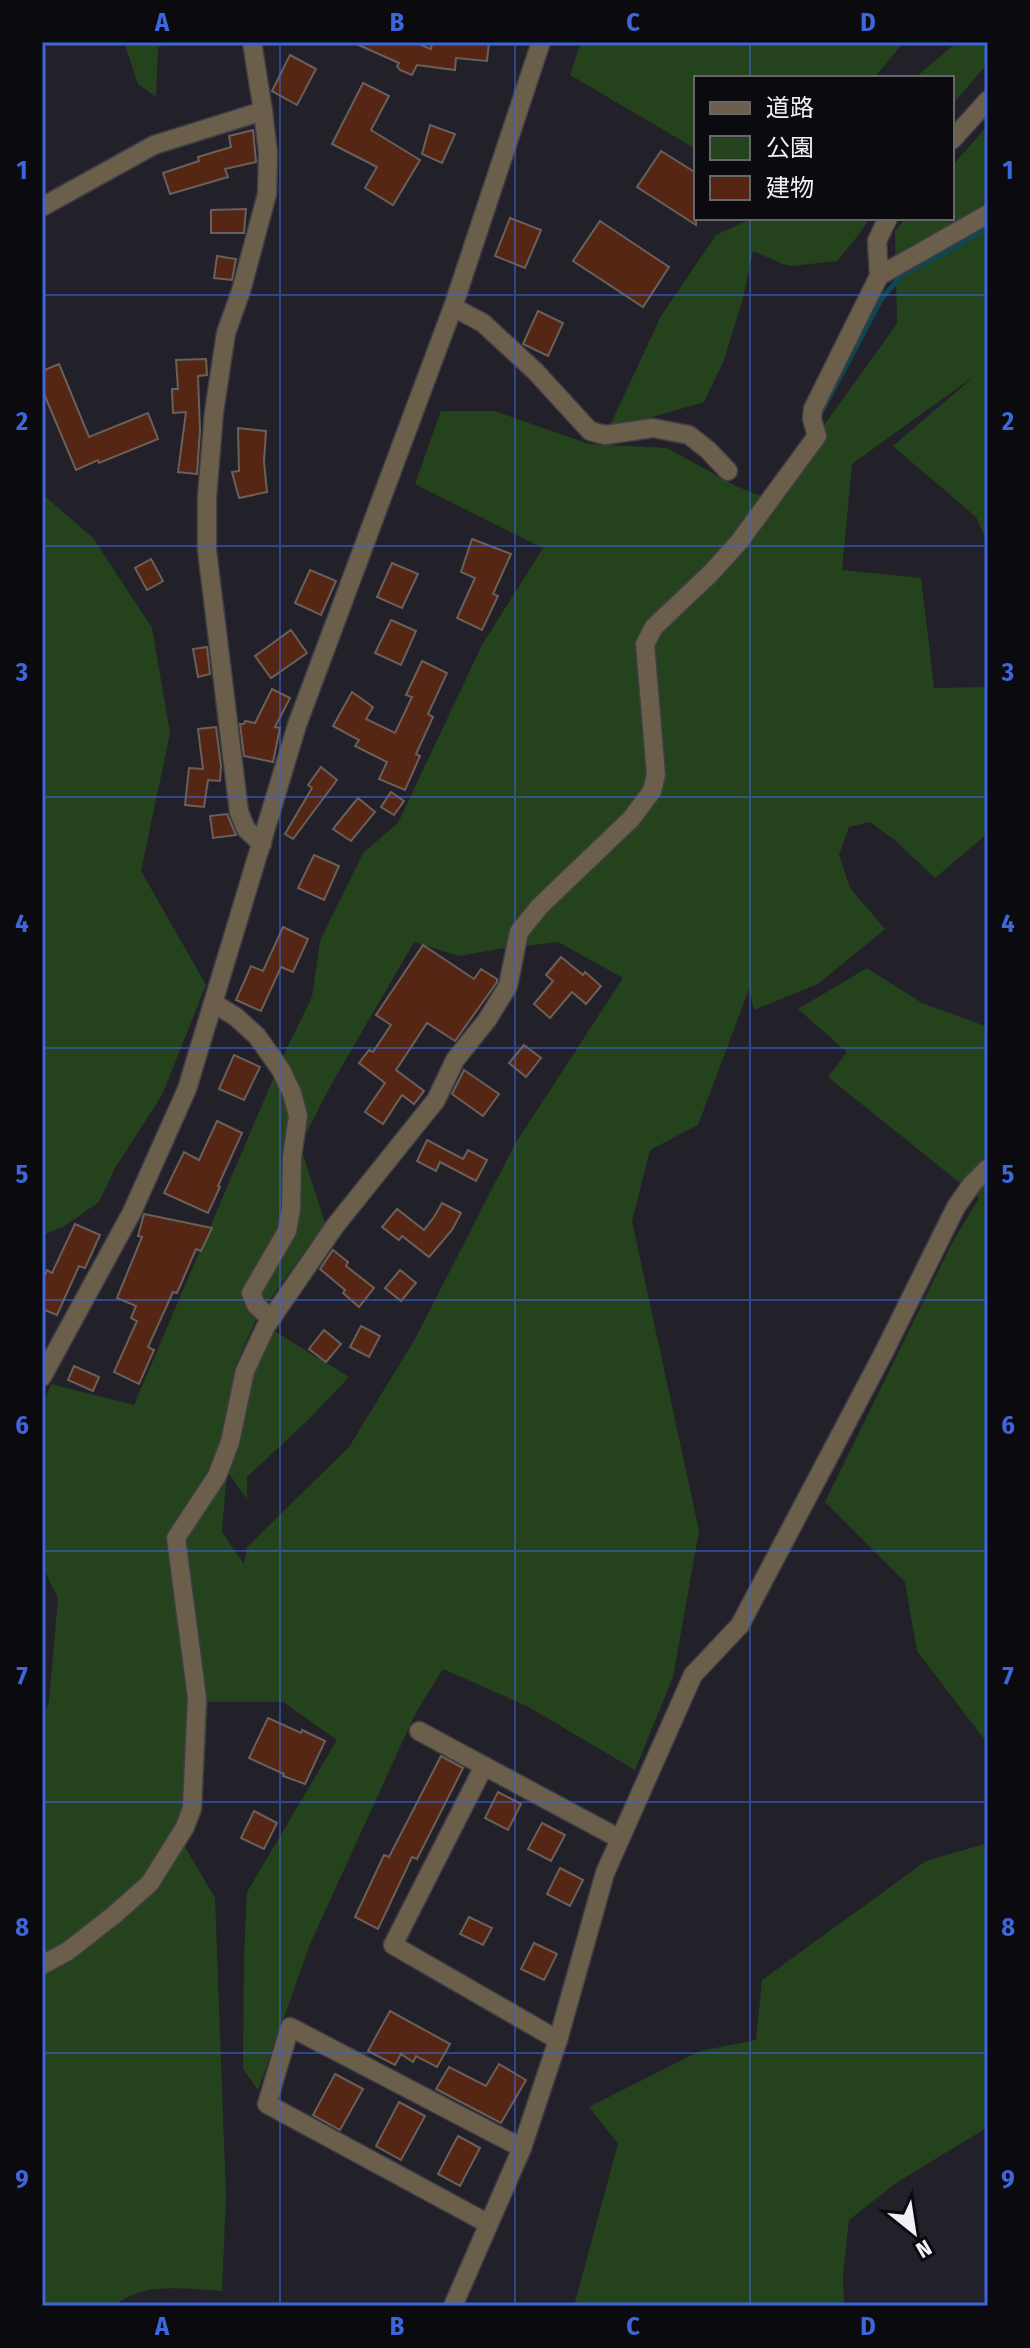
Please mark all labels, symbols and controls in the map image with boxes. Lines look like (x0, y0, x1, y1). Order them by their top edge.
text: A (154, 7, 170, 38)
text: B (390, 7, 405, 38)
text: C (626, 7, 640, 38)
text: D (860, 7, 876, 38)
legend (694, 76, 954, 220)
text: 道路 (766, 94, 814, 122)
text: 公園 (766, 134, 814, 162)
text: 1 (17, 155, 28, 186)
text: 1 (1003, 155, 1014, 186)
text: 建物 (766, 174, 814, 202)
text: 2 (15, 406, 28, 437)
text: 2 (1001, 406, 1014, 437)
text: 3 (15, 657, 28, 688)
text: 3 (1001, 657, 1014, 688)
text: 4 (15, 908, 29, 939)
text: 4 (1001, 908, 1015, 939)
text: 5 (16, 1159, 29, 1190)
text: 5 (1002, 1159, 1015, 1190)
text: 6 (15, 1410, 29, 1441)
text: 6 (1001, 1410, 1015, 1441)
text: 7 (16, 1661, 28, 1692)
text: 7 (1002, 1661, 1014, 1692)
text: 8 (15, 1912, 29, 1943)
text: 8 (1001, 1912, 1015, 1943)
text: 9 (15, 2164, 29, 2195)
text: 9 (1001, 2164, 1015, 2195)
north arrow (874, 2192, 954, 2272)
text: N (911, 2234, 936, 2264)
text: A (154, 2311, 170, 2342)
text: B (390, 2311, 405, 2342)
text: C (626, 2311, 640, 2342)
text: D (860, 2311, 876, 2342)

